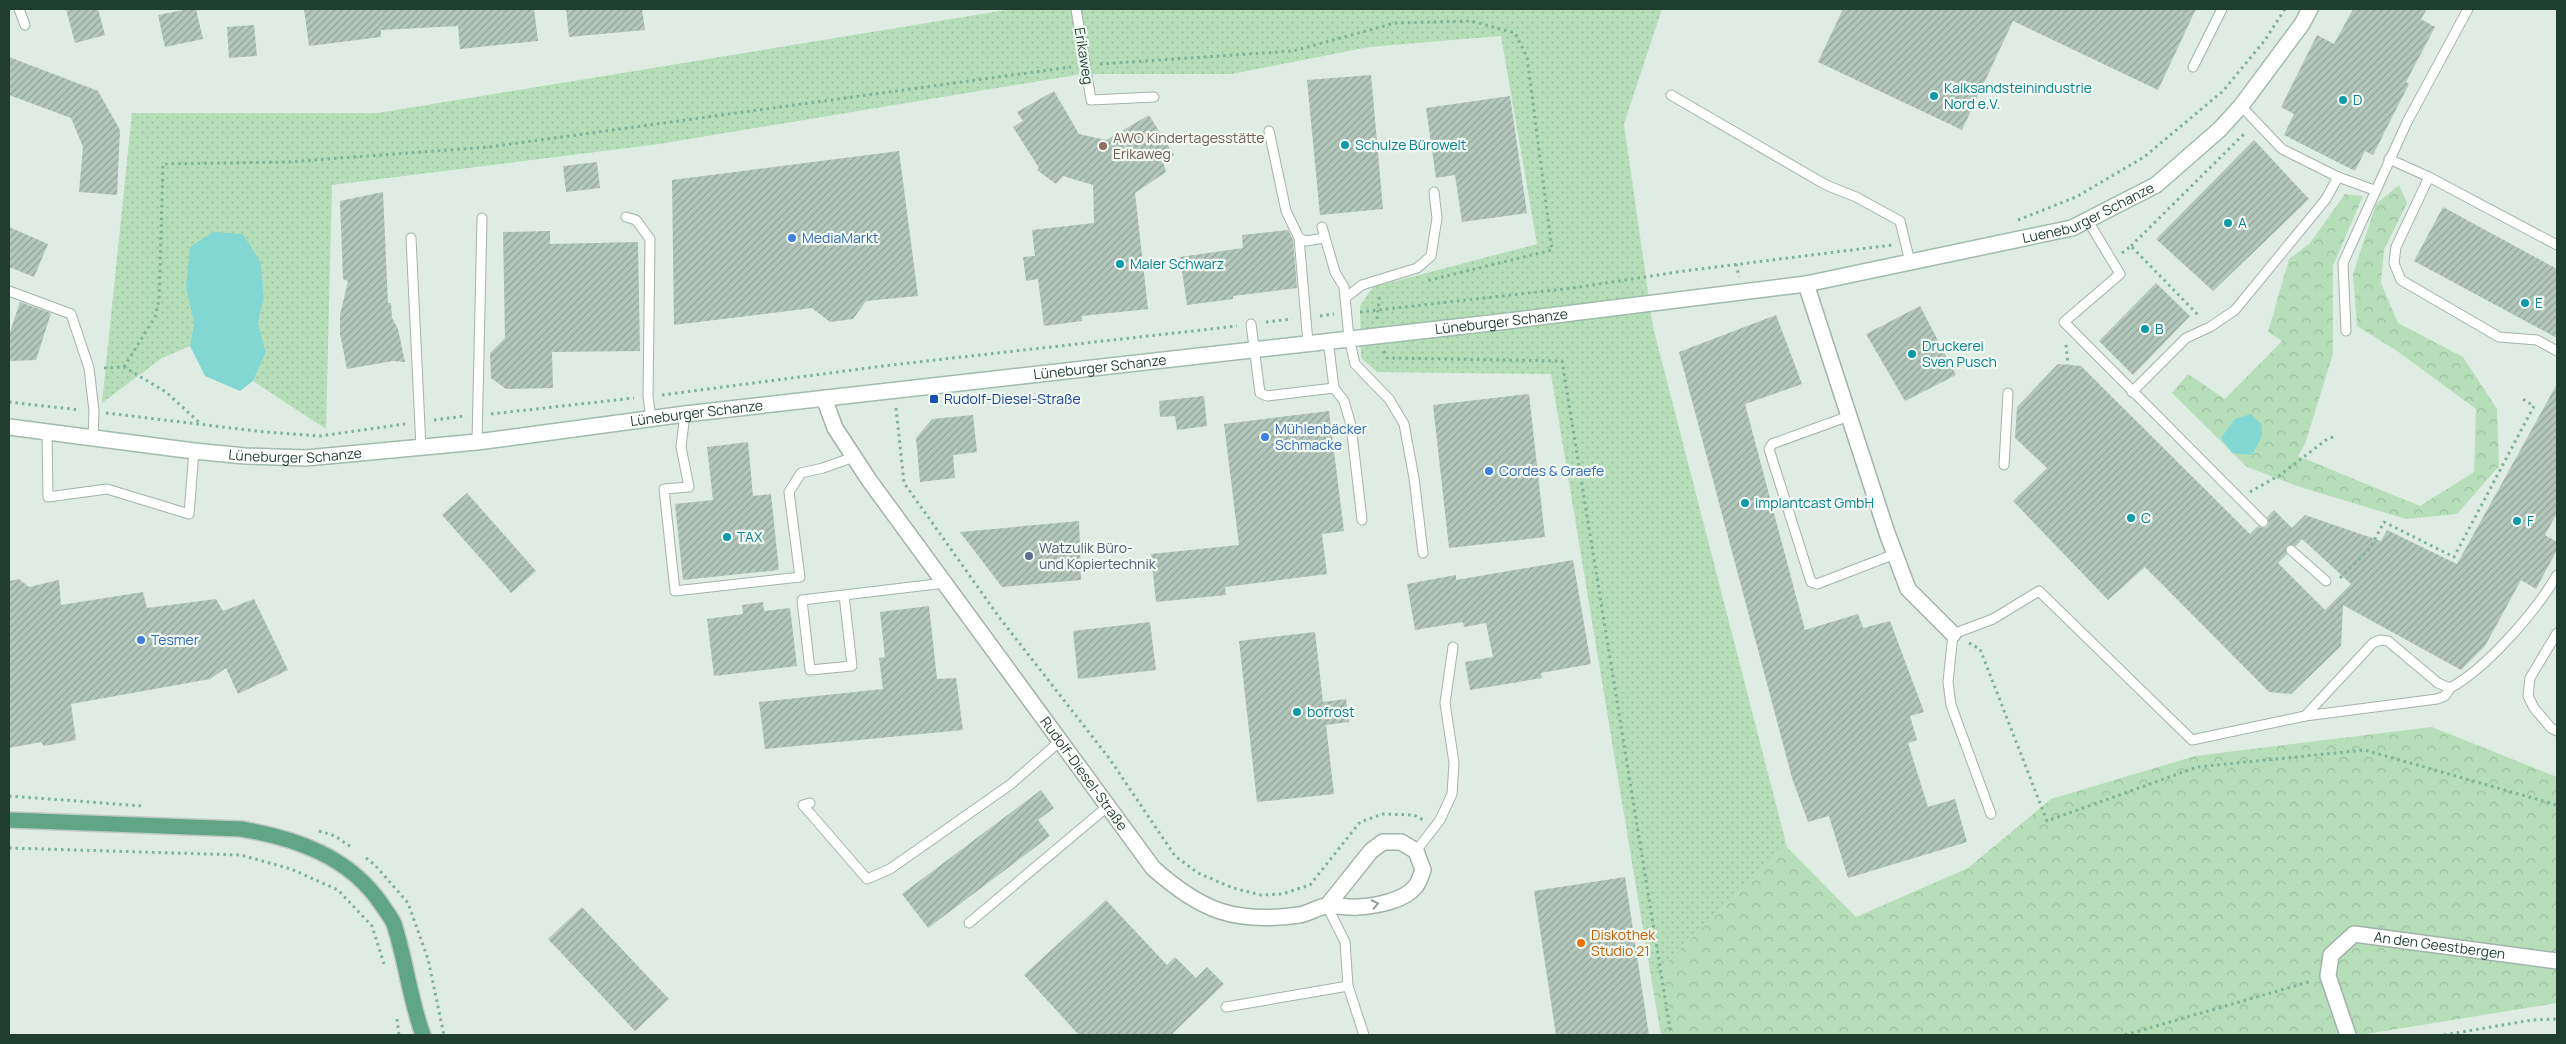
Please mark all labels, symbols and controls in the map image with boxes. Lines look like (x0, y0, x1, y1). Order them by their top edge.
street label: Erikaweg (1071, 26, 1098, 86)
place label: Kalksandsteinindustrie Nord e.V. (1944, 78, 2092, 113)
marker: Kalksandsteinindustrie Nord e.V. (1928, 90, 1940, 102)
place label: D (2353, 90, 2362, 109)
marker: D (2337, 94, 2349, 106)
place label: AWO Kindertagesstätte Erikaweg (1113, 128, 1265, 163)
place label: Schulze Bürowelt (1355, 135, 1467, 154)
marker: Schulze Bürowelt (1339, 139, 1351, 151)
marker: AWO Kindertagesstätte Erikaweg (1097, 140, 1109, 152)
street label: Lueneburger Schanze (2020, 178, 2157, 247)
place label: A (2238, 213, 2247, 232)
marker: A (2222, 217, 2234, 229)
place label: MediaMarkt (802, 228, 879, 247)
marker: MediaMarkt (786, 232, 798, 244)
place label: Maler Schwarz (1130, 254, 1224, 273)
marker: Maler Schwarz (1114, 258, 1126, 270)
place label: E (2535, 293, 2543, 312)
marker: E (2519, 297, 2531, 309)
street label: Lüneburger Schanze (1434, 304, 1569, 338)
place label: B (2155, 319, 2164, 338)
marker: B (2139, 323, 2151, 335)
place label: Druckerei Sven Pusch (1922, 336, 1997, 371)
marker: Druckerei Sven Pusch (1906, 348, 1918, 360)
street label: Lüneburger Schanze (1032, 350, 1167, 384)
place label: Rudolf-Diesel-Straße (944, 389, 1081, 408)
marker: Rudolf-Diesel-Straße (928, 393, 940, 405)
street label: Lüneburger Schanze (629, 395, 764, 430)
place label: Mühlenbäcker Schmacke (1275, 419, 1367, 454)
marker: Mühlenbäcker Schmacke (1259, 431, 1271, 443)
street label: Lüneburger Schanze (228, 443, 363, 467)
place label: Cordes & Graefe (1499, 461, 1604, 480)
marker: Cordes & Graefe (1483, 465, 1495, 477)
place label: implantcast GmbH (1755, 493, 1874, 512)
marker: implantcast GmbH (1739, 497, 1751, 509)
place label: C (2141, 508, 2151, 527)
place label: F (2527, 511, 2534, 530)
marker: C (2125, 512, 2137, 524)
marker: F (2511, 515, 2523, 527)
place label: TAX (737, 527, 763, 546)
marker: TAX (721, 531, 733, 543)
place label: Watzulik Büro- und Kopiertechnik (1039, 538, 1157, 573)
marker: Watzulik Büro- und Kopiertechnik (1023, 550, 1035, 562)
place label: Tesmer (151, 630, 199, 649)
marker: Tesmer (135, 634, 147, 646)
place label: bofrost (1307, 702, 1355, 721)
marker: bofrost (1291, 706, 1303, 718)
street label: Rudolf-Diesel-Straße (1036, 713, 1132, 834)
one-way arrow (1370, 899, 1379, 910)
place label: Diskothek Studio 21 (1591, 925, 1656, 960)
street label: An den Geestbergen (2373, 927, 2507, 963)
marker: Diskothek Studio 21 (1575, 937, 1587, 949)

